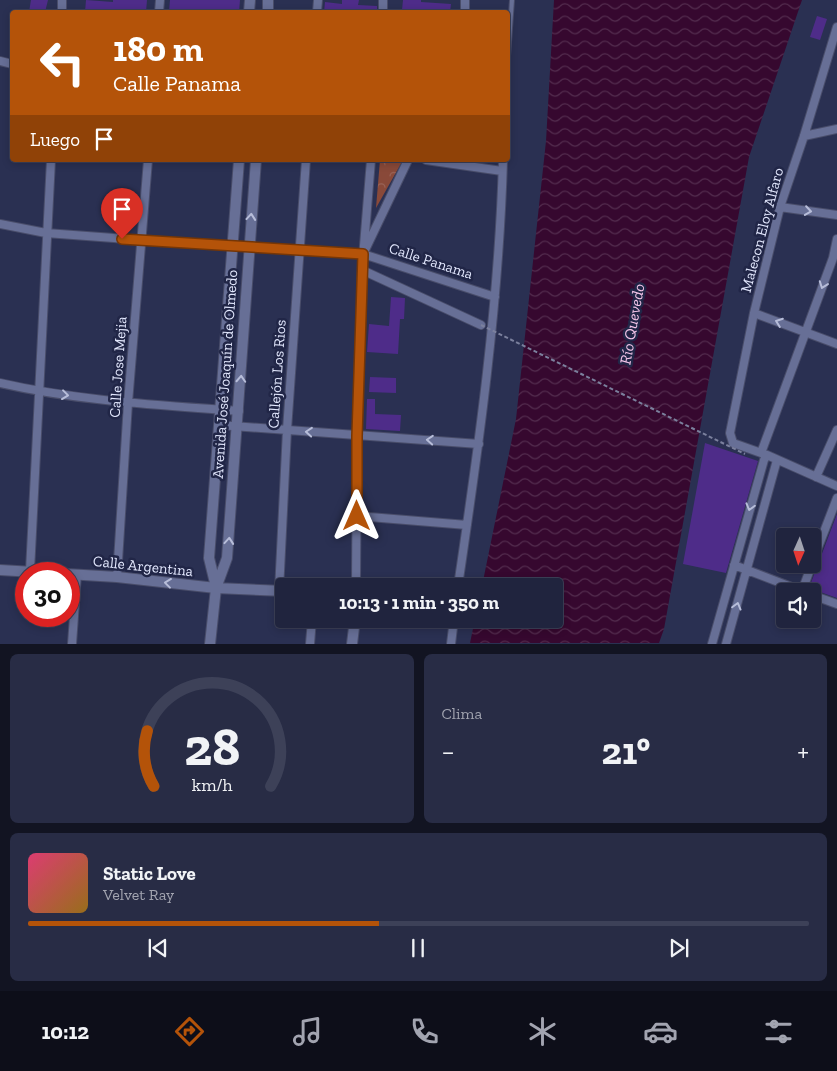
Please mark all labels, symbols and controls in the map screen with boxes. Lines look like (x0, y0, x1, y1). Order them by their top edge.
text: 180 m (113, 28, 203, 70)
icon: left (30, 30, 95, 95)
text: Calle Panama (113, 70, 241, 97)
icon: arrive (90, 125, 118, 153)
text: Luego (30, 128, 80, 151)
street label: Malecon Eloy Alfaro (737, 165, 787, 294)
pin (101, 188, 143, 239)
icon: arrive (108, 195, 136, 223)
one-way arrow (804, 205, 813, 215)
one-way arrow (246, 213, 257, 221)
street label: Calle Panama (387, 239, 475, 283)
street label: Avenida José Joaquín de Olmedo (209, 269, 241, 479)
one-way arrow (819, 281, 829, 289)
water label: Río Quevedo (616, 282, 648, 366)
street label: Calle Jose Mejia (105, 316, 131, 418)
one-way arrow (776, 318, 784, 328)
street label: Callejón Los Rios (264, 319, 290, 429)
one-way arrow (235, 375, 246, 383)
one-way arrow (61, 389, 69, 400)
one-way arrow (304, 426, 312, 437)
one-way arrow (426, 435, 434, 446)
position arrow (330, 489, 382, 541)
one-way arrow (746, 503, 756, 511)
north arrow (776, 528, 821, 572)
map controls (776, 528, 821, 628)
one-way arrow (223, 537, 234, 545)
street label: Calle Argentina (92, 552, 194, 580)
speed limit sign: 30 (15, 562, 80, 627)
one-way arrow (163, 578, 171, 589)
button: sound (776, 583, 821, 628)
text: 10:13 · 1 min · 350 m (339, 591, 499, 614)
one-way arrow (731, 603, 741, 611)
text: Clima (442, 704, 482, 723)
text: 28 (184, 716, 240, 778)
text: 21° (601, 728, 650, 774)
text: − (442, 735, 455, 768)
text: + (797, 735, 809, 768)
text: km/h (191, 774, 232, 796)
text: Static Love (103, 862, 196, 885)
text: Velvet Ray (103, 885, 174, 904)
icon: previous (144, 934, 172, 962)
icon: pause (404, 934, 432, 962)
icon: next (665, 934, 693, 962)
icon: directions (172, 1014, 207, 1049)
icon: music (290, 1014, 325, 1049)
icon: phone (407, 1014, 442, 1049)
icon: climate (525, 1014, 560, 1049)
icon: car (643, 1014, 678, 1049)
icon: filters (761, 1014, 796, 1049)
text: 10:12 (41, 1018, 89, 1045)

